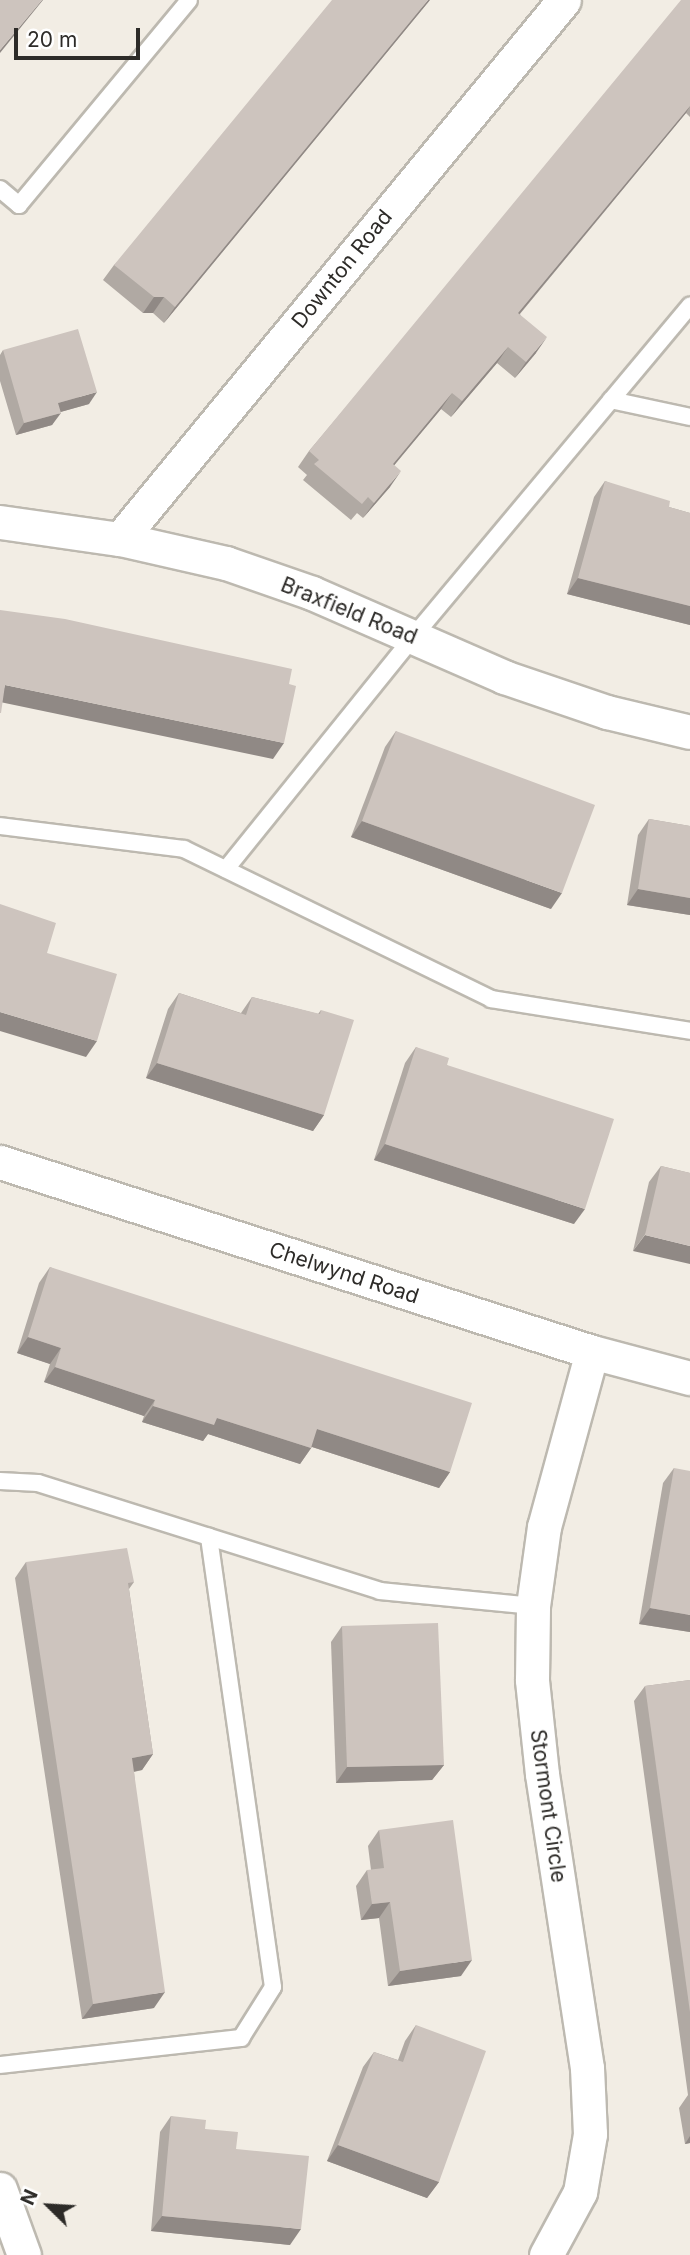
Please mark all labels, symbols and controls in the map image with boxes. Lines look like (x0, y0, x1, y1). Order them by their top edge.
scale bar (18, 14, 144, 58)
text: 20 m (27, 27, 77, 52)
street label: Downton Road (287, 205, 397, 333)
street label: Braxfield Road (277, 572, 421, 650)
street label: Chelwynd Road (266, 1237, 422, 1309)
street label: Stormont Circle (525, 1728, 571, 1884)
north arrow (14, 2171, 84, 2241)
text: N (16, 2186, 43, 2209)

